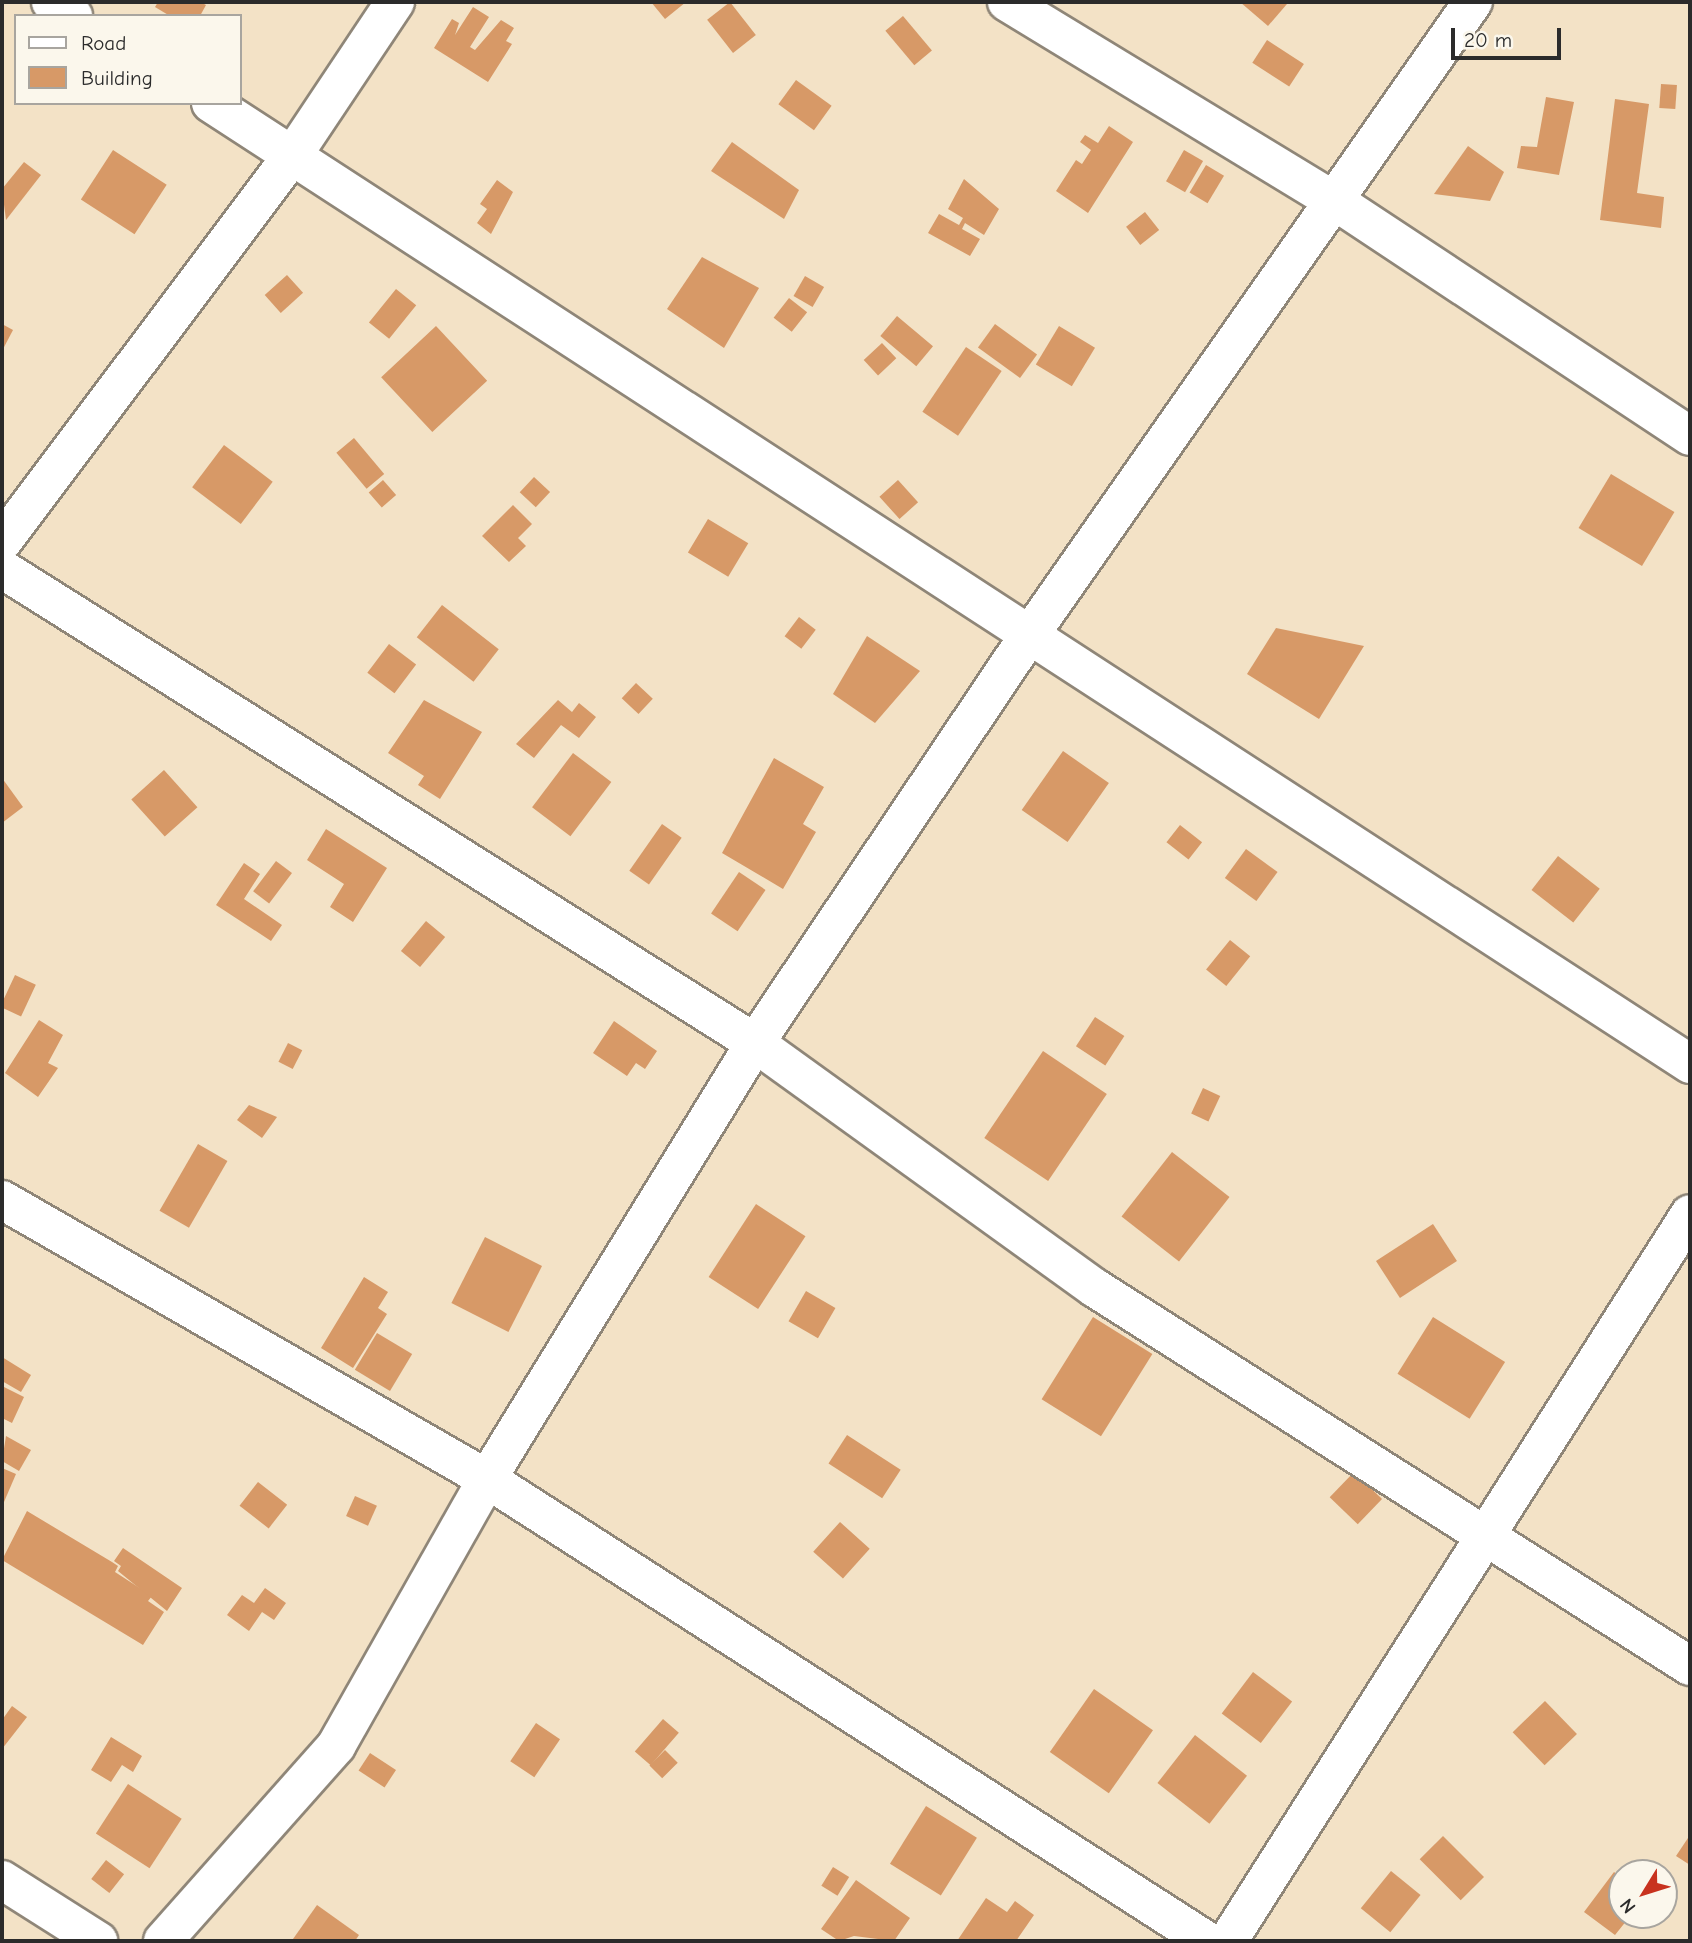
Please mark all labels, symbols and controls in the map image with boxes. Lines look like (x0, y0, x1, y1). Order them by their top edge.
legend (14, 14, 242, 105)
scale bar (1454, 14, 1564, 58)
text: 20 m (1464, 28, 1512, 52)
text: Road (81, 31, 126, 55)
text: Building (81, 66, 153, 90)
north arrow (1608, 1859, 1678, 1929)
text: N (1616, 1894, 1641, 1917)

